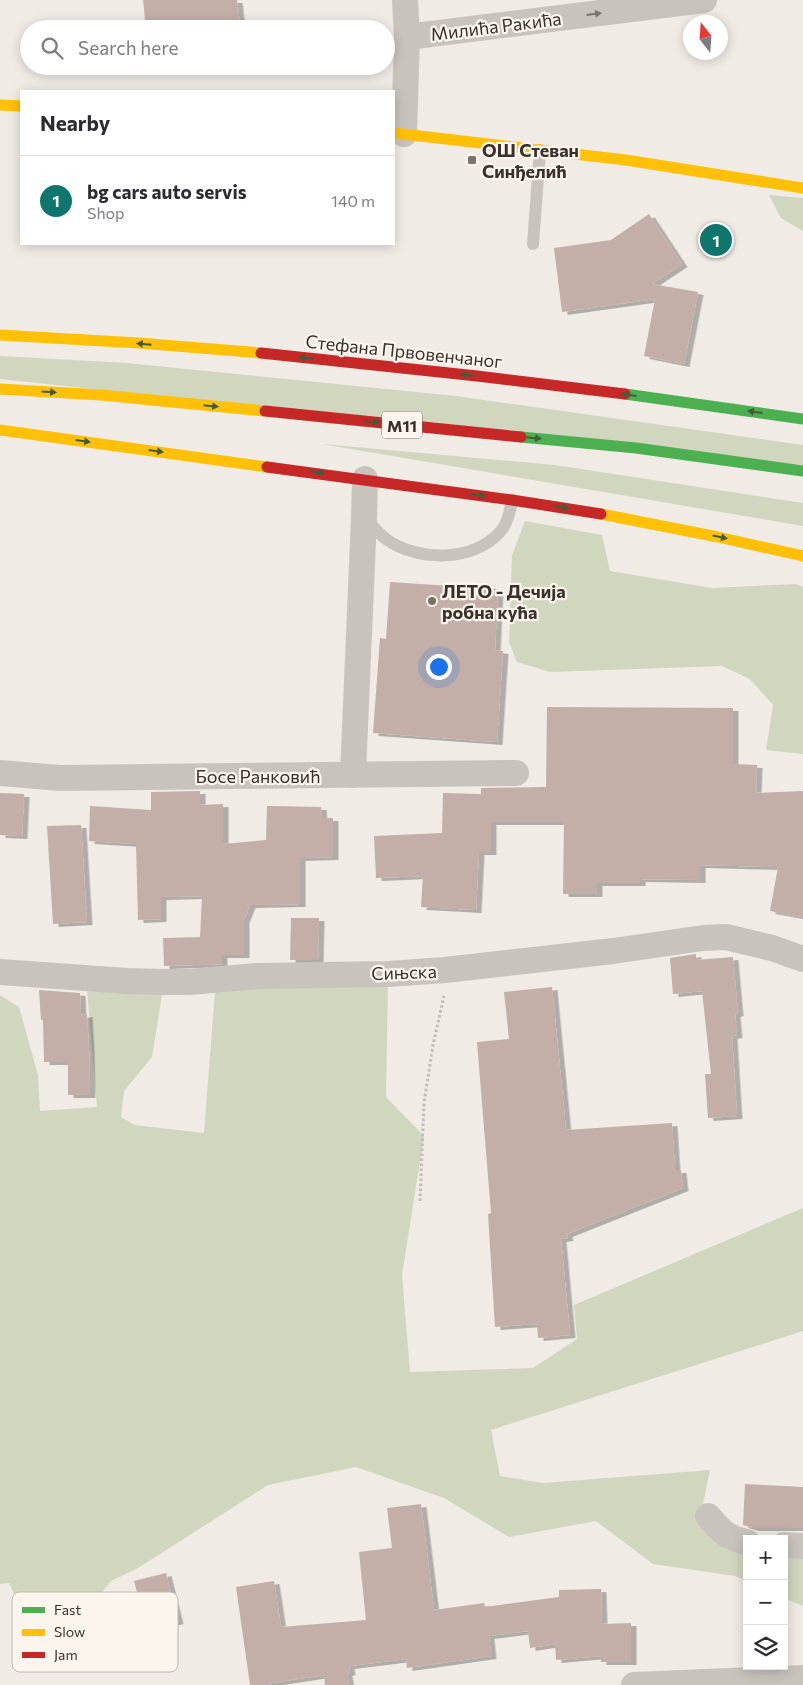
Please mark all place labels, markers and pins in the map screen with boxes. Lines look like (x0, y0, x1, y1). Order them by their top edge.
place label: ОШ Стеван Синђелић (482, 139, 579, 182)
marker: ОШ Стеван Синђелић (466, 154, 478, 166)
pin: 1 (700, 221, 732, 259)
place label: ЛЕТО - Дечија робна кућа (442, 580, 566, 623)
marker: ЛЕТО - Дечија робна кућа (426, 595, 438, 607)

